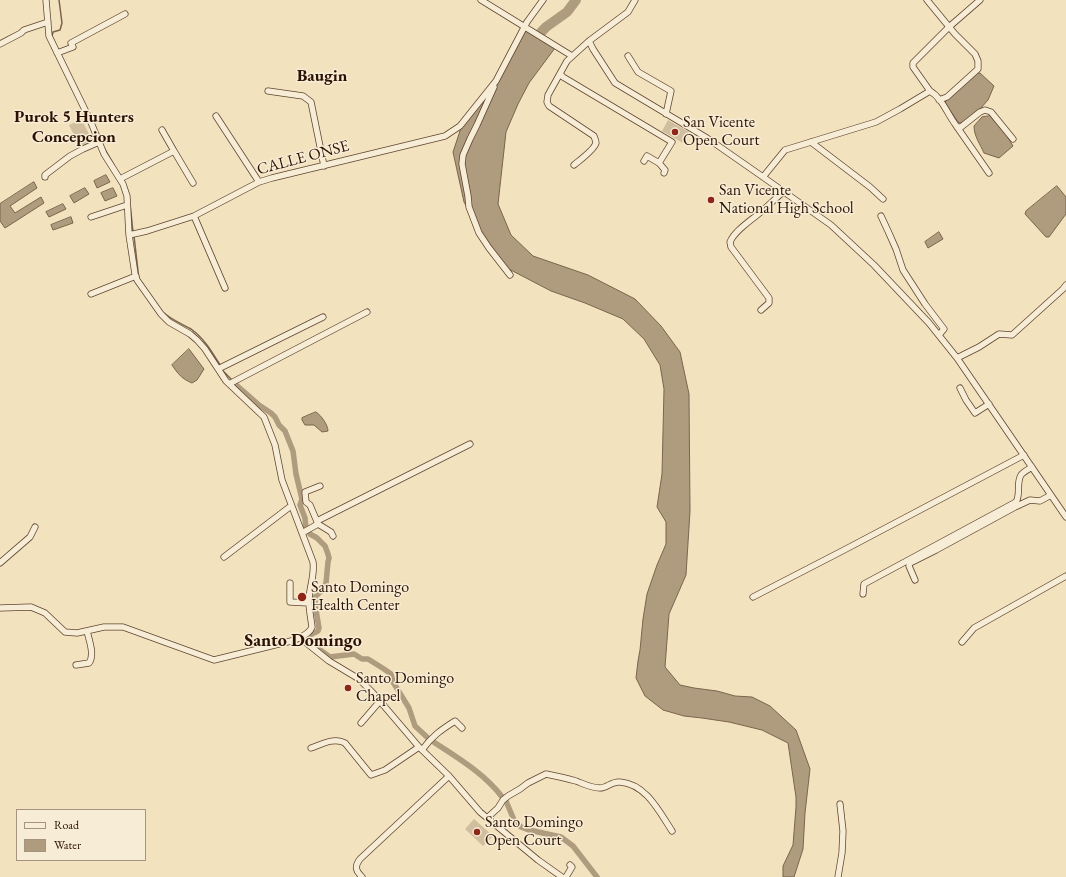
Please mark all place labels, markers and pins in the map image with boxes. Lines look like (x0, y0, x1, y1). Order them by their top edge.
place label: San Vicente Open Court (683, 113, 759, 151)
marker: San Vicente Open Court (670, 127, 680, 137)
place label: San Vicente National High School (719, 181, 854, 219)
marker: San Vicente National High School (706, 195, 716, 205)
place label: Santo Domingo Health Center (311, 578, 409, 616)
marker: Santo Domingo Health Center (296, 591, 308, 603)
place label: Santo Domingo Chapel (356, 669, 454, 707)
marker: Santo Domingo Chapel (343, 683, 353, 693)
place label: Santo Domingo Open Court (485, 813, 583, 851)
marker: Santo Domingo Open Court (472, 827, 482, 837)

